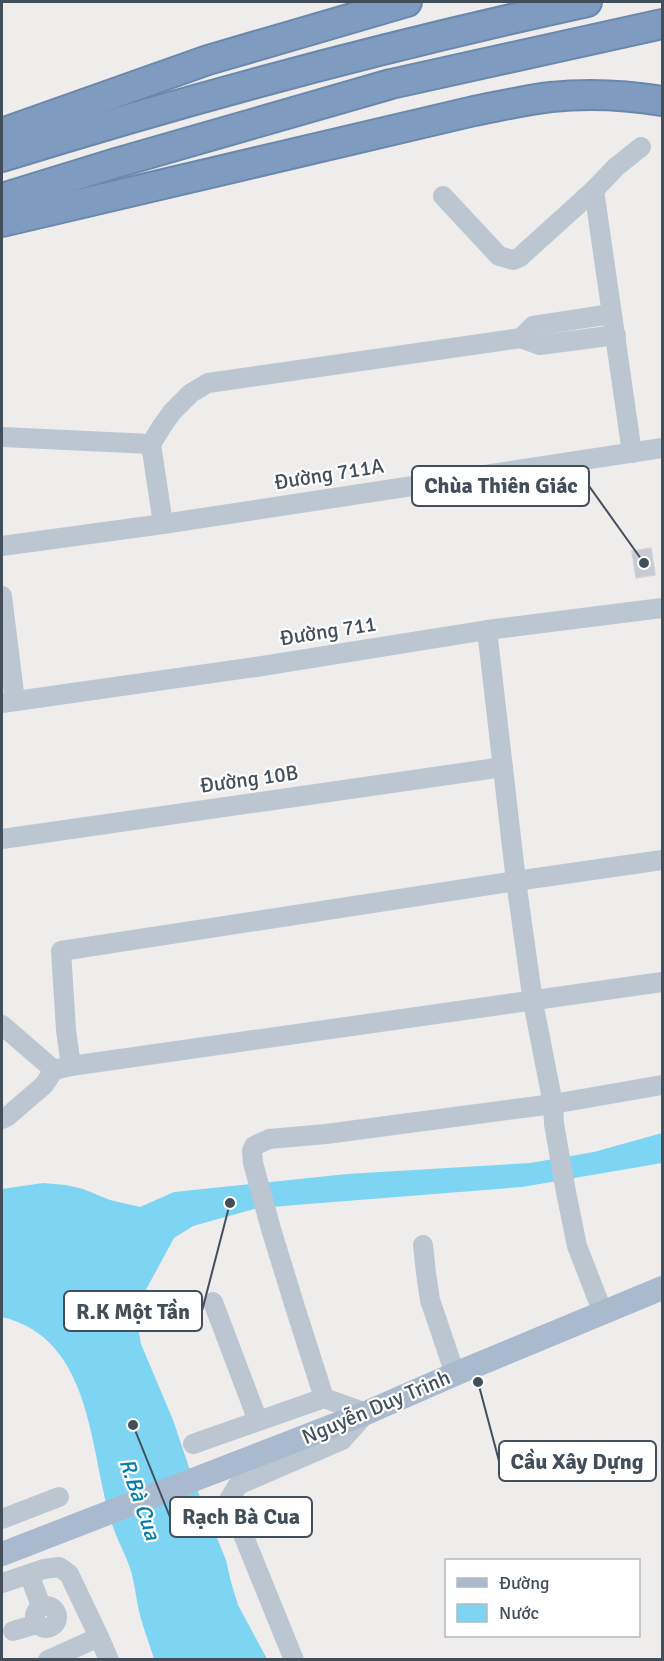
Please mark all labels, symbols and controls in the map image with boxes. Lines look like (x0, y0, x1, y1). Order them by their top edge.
street label: Đường 711A (272, 452, 386, 495)
callout: Chùa Thiên Giác (412, 466, 589, 506)
text: Chùa Thiên Giác (424, 472, 578, 499)
street label: Đường 711 (278, 611, 378, 651)
street label: Đường 10B (198, 759, 300, 799)
callout: R.K Một Tần (64, 1291, 202, 1331)
text: R.K Một Tần (76, 1298, 190, 1325)
street label: Nguyễn Duy Trinh (298, 1364, 454, 1450)
callout: Cầu Xây Dựng (499, 1441, 656, 1481)
text: Cầu Xây Dựng (511, 1448, 644, 1475)
water label: R.Bà Cua (113, 1455, 167, 1544)
callout: Rạch Bà Cua (170, 1497, 312, 1537)
text: Rạch Bà Cua (182, 1503, 300, 1530)
legend (445, 1559, 640, 1637)
text: Đường (499, 1572, 550, 1594)
text: Nước (499, 1602, 539, 1624)

